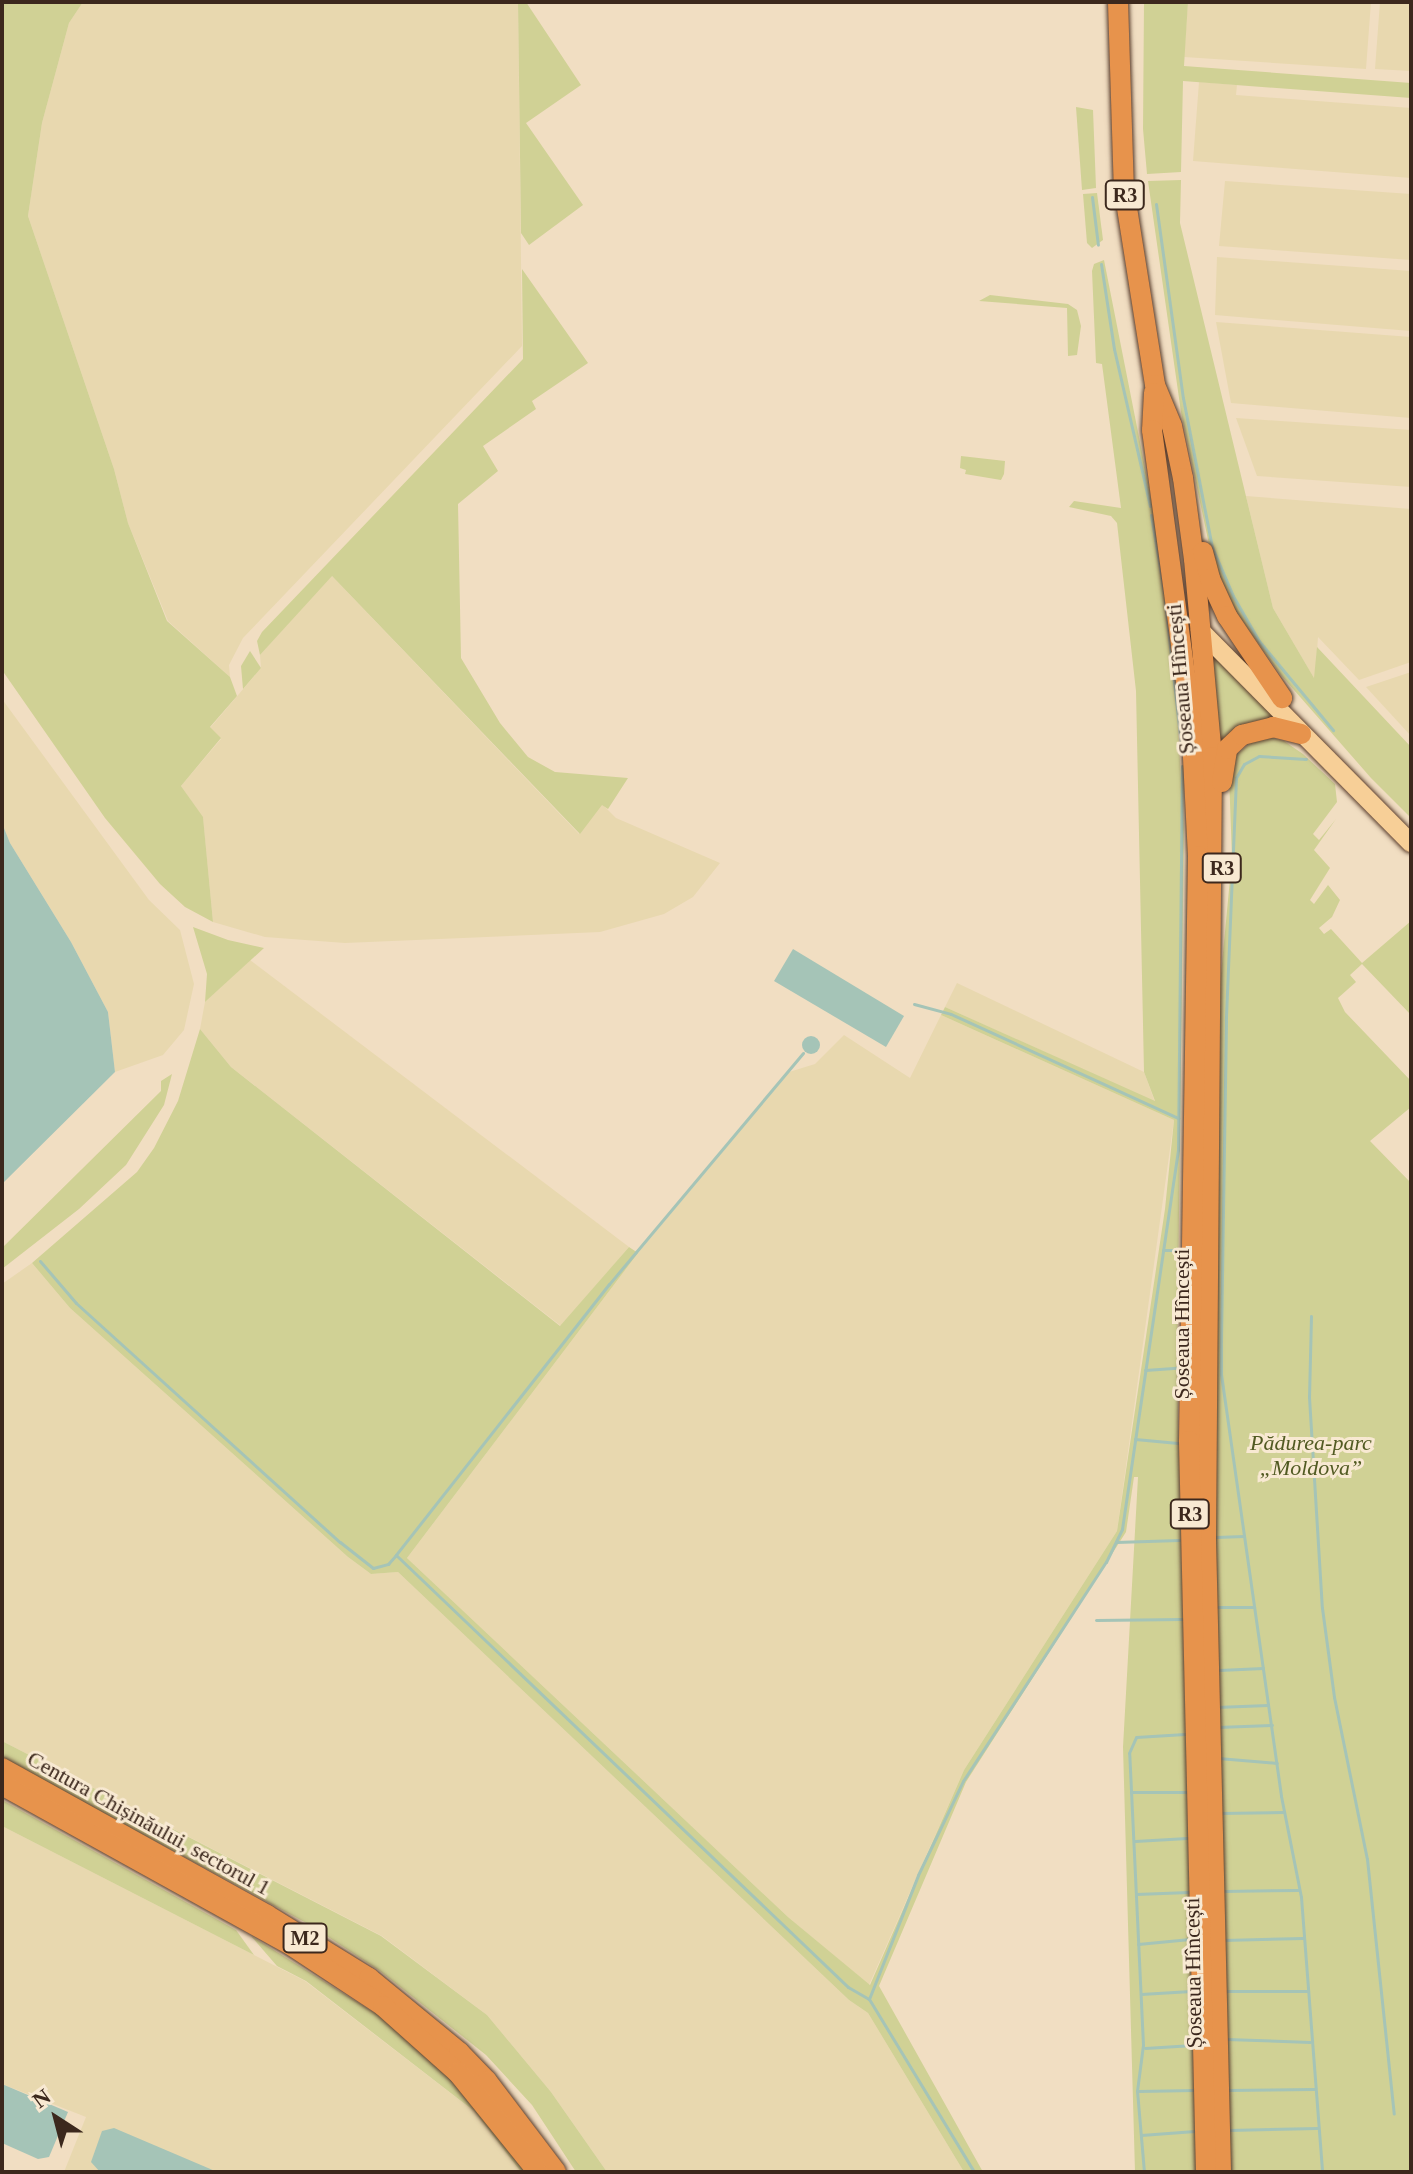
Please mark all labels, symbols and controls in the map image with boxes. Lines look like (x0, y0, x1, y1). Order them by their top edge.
road number: R3 (1103, 179, 1147, 211)
street label: Șoseaua Hîncești (1160, 603, 1200, 755)
road number: R3 (1200, 852, 1244, 884)
street label: Șoseaua Hîncești (1169, 1249, 1195, 1399)
park label: Pădurea-parc „Moldova” (1250, 1429, 1372, 1480)
road number: R3 (1168, 1498, 1212, 1530)
street label: Centura Chișinăului, sectorul 1 (23, 1745, 275, 1901)
street label: Șoseaua Hîncești (1178, 1897, 1208, 2049)
road number: M2 (281, 1922, 329, 1954)
north arrow (16, 2078, 96, 2158)
text: N (28, 2083, 55, 2113)

